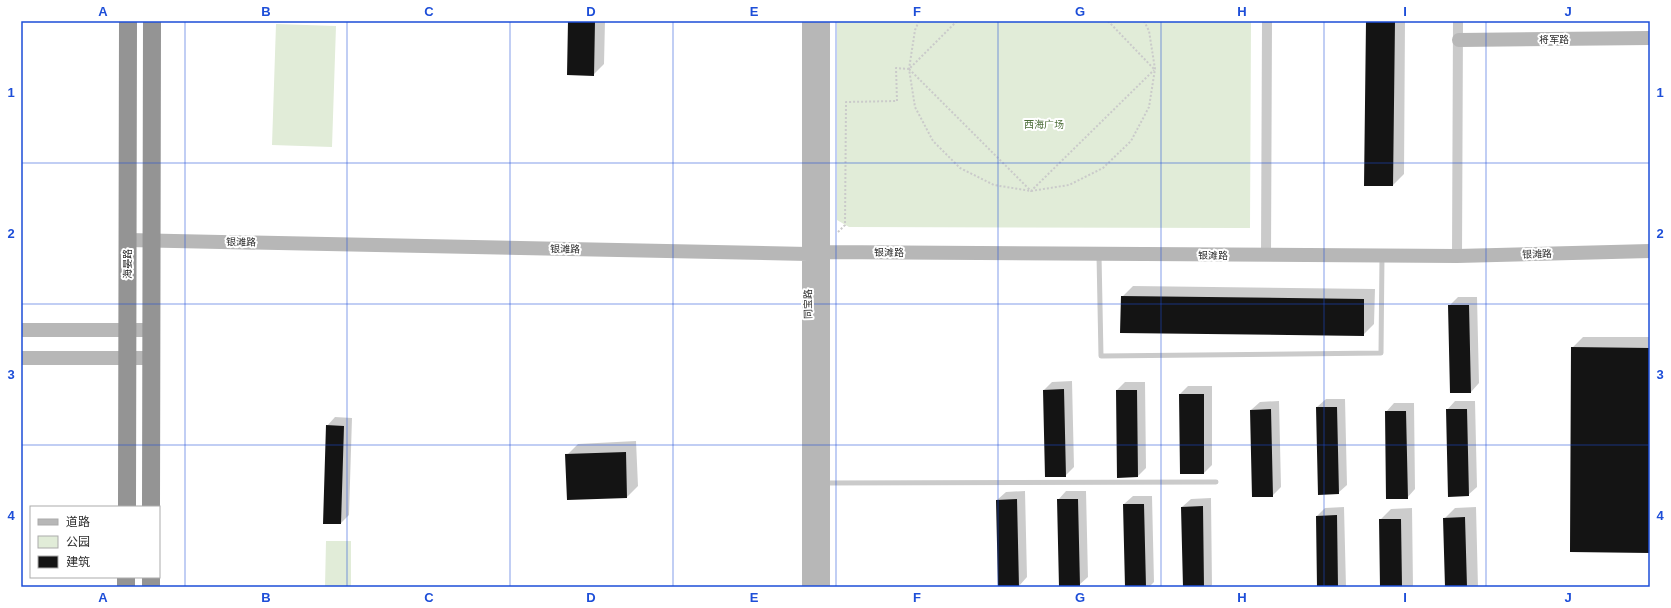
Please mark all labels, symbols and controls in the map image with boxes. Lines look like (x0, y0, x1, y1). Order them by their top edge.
text: A (98, 4, 108, 19)
text: B (261, 4, 271, 19)
text: C (424, 4, 434, 19)
text: D (586, 4, 596, 19)
text: E (750, 4, 759, 19)
text: F (913, 4, 921, 19)
text: G (1075, 4, 1085, 19)
text: H (1237, 4, 1247, 19)
text: I (1403, 4, 1407, 19)
text: J (1564, 4, 1572, 19)
street label: 将军路 (1539, 34, 1569, 45)
text: 1 (7, 85, 15, 100)
text: 1 (1656, 85, 1664, 100)
park label: 西海广场 (1024, 119, 1064, 130)
text: 2 (7, 226, 15, 241)
text: 2 (1656, 226, 1664, 241)
street label: 银滩路 (226, 236, 256, 248)
street label: 银滩路 (550, 243, 580, 255)
street label: 银滩路 (874, 247, 904, 258)
street label: 银滩路 (1522, 248, 1552, 260)
street label: 海晏路 (122, 249, 133, 279)
street label: 银滩路 (1198, 250, 1228, 261)
street label: 同宝路 (802, 289, 814, 319)
text: 3 (7, 367, 15, 382)
text: 3 (1656, 367, 1664, 382)
legend (30, 506, 160, 578)
text: 4 (7, 508, 15, 523)
text: 4 (1656, 508, 1664, 523)
text: 道路 (66, 515, 90, 529)
text: 公园 (66, 535, 90, 549)
text: 建筑 (66, 555, 90, 569)
text: A (98, 590, 108, 605)
text: B (261, 590, 271, 605)
text: C (424, 590, 434, 605)
text: D (586, 590, 596, 605)
text: E (750, 590, 759, 605)
text: F (913, 590, 921, 605)
text: G (1075, 590, 1085, 605)
text: H (1237, 590, 1247, 605)
text: I (1403, 590, 1407, 605)
text: J (1564, 590, 1572, 605)

